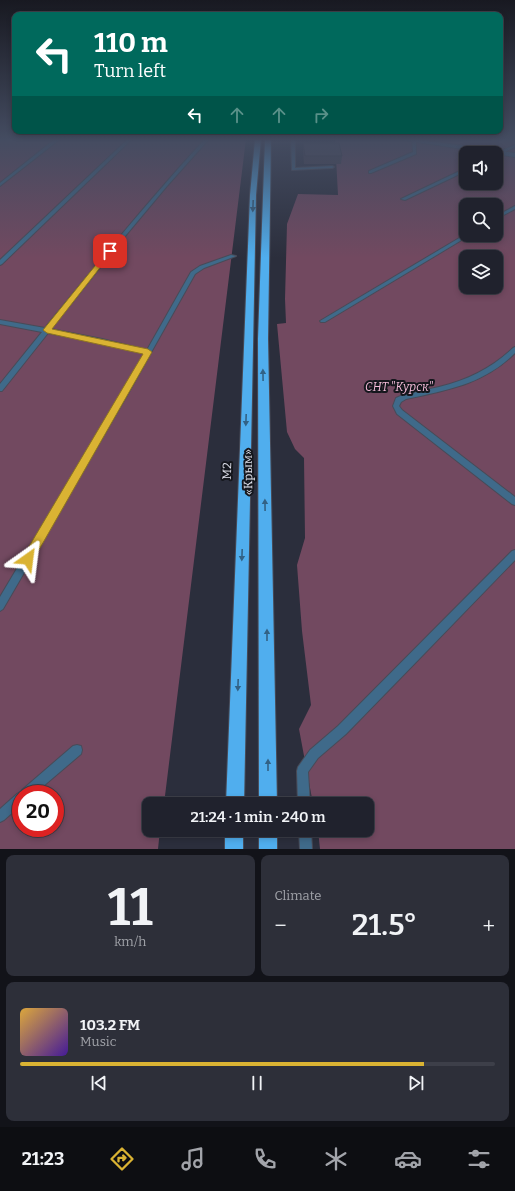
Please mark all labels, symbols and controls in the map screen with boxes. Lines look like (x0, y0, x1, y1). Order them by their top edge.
text: 110 m (94, 26, 168, 59)
icon: left (28, 28, 80, 80)
text: Turn left (94, 60, 166, 82)
icon: left (184, 104, 206, 126)
icon: ahead (226, 104, 248, 126)
icon: ahead (268, 104, 290, 126)
icon: right (310, 104, 332, 126)
map controls (459, 146, 503, 294)
button: sound (459, 146, 503, 190)
button: search (459, 198, 503, 242)
one-way arrow (250, 200, 256, 213)
pin (93, 234, 127, 268)
icon: arrive (99, 240, 121, 262)
button: layers (459, 250, 503, 294)
one-way arrow (260, 368, 266, 381)
park label: СНТ "Курск" (365, 380, 433, 394)
one-way arrow (243, 414, 249, 427)
street label: «Крым» (241, 449, 255, 495)
street label: М2 (220, 462, 234, 480)
one-way arrow (262, 498, 268, 511)
position arrow (7, 538, 49, 580)
one-way arrow (239, 549, 245, 562)
one-way arrow (264, 628, 270, 641)
one-way arrow (235, 679, 242, 691)
one-way arrow (265, 758, 271, 771)
speed limit sign: 20 (12, 785, 64, 837)
text: 21:24 · 1 min · 240 m (190, 808, 326, 826)
text: 11 (108, 876, 153, 939)
text: Climate (275, 888, 321, 903)
text: 21.5° (352, 907, 417, 943)
text: − (275, 912, 287, 939)
text: + (482, 912, 495, 939)
text: km/h (114, 934, 146, 949)
text: 103.2 FM (80, 1016, 140, 1034)
text: Music (80, 1034, 116, 1049)
icon: previous (88, 1072, 110, 1094)
icon: pause (246, 1072, 268, 1094)
icon: next (405, 1072, 427, 1094)
icon: directions (108, 1145, 136, 1173)
icon: music (179, 1145, 207, 1173)
icon: phone (251, 1145, 279, 1173)
icon: climate (322, 1145, 350, 1173)
icon: car (394, 1145, 422, 1173)
icon: filters (465, 1145, 493, 1173)
text: 21:23 (22, 1148, 64, 1170)

